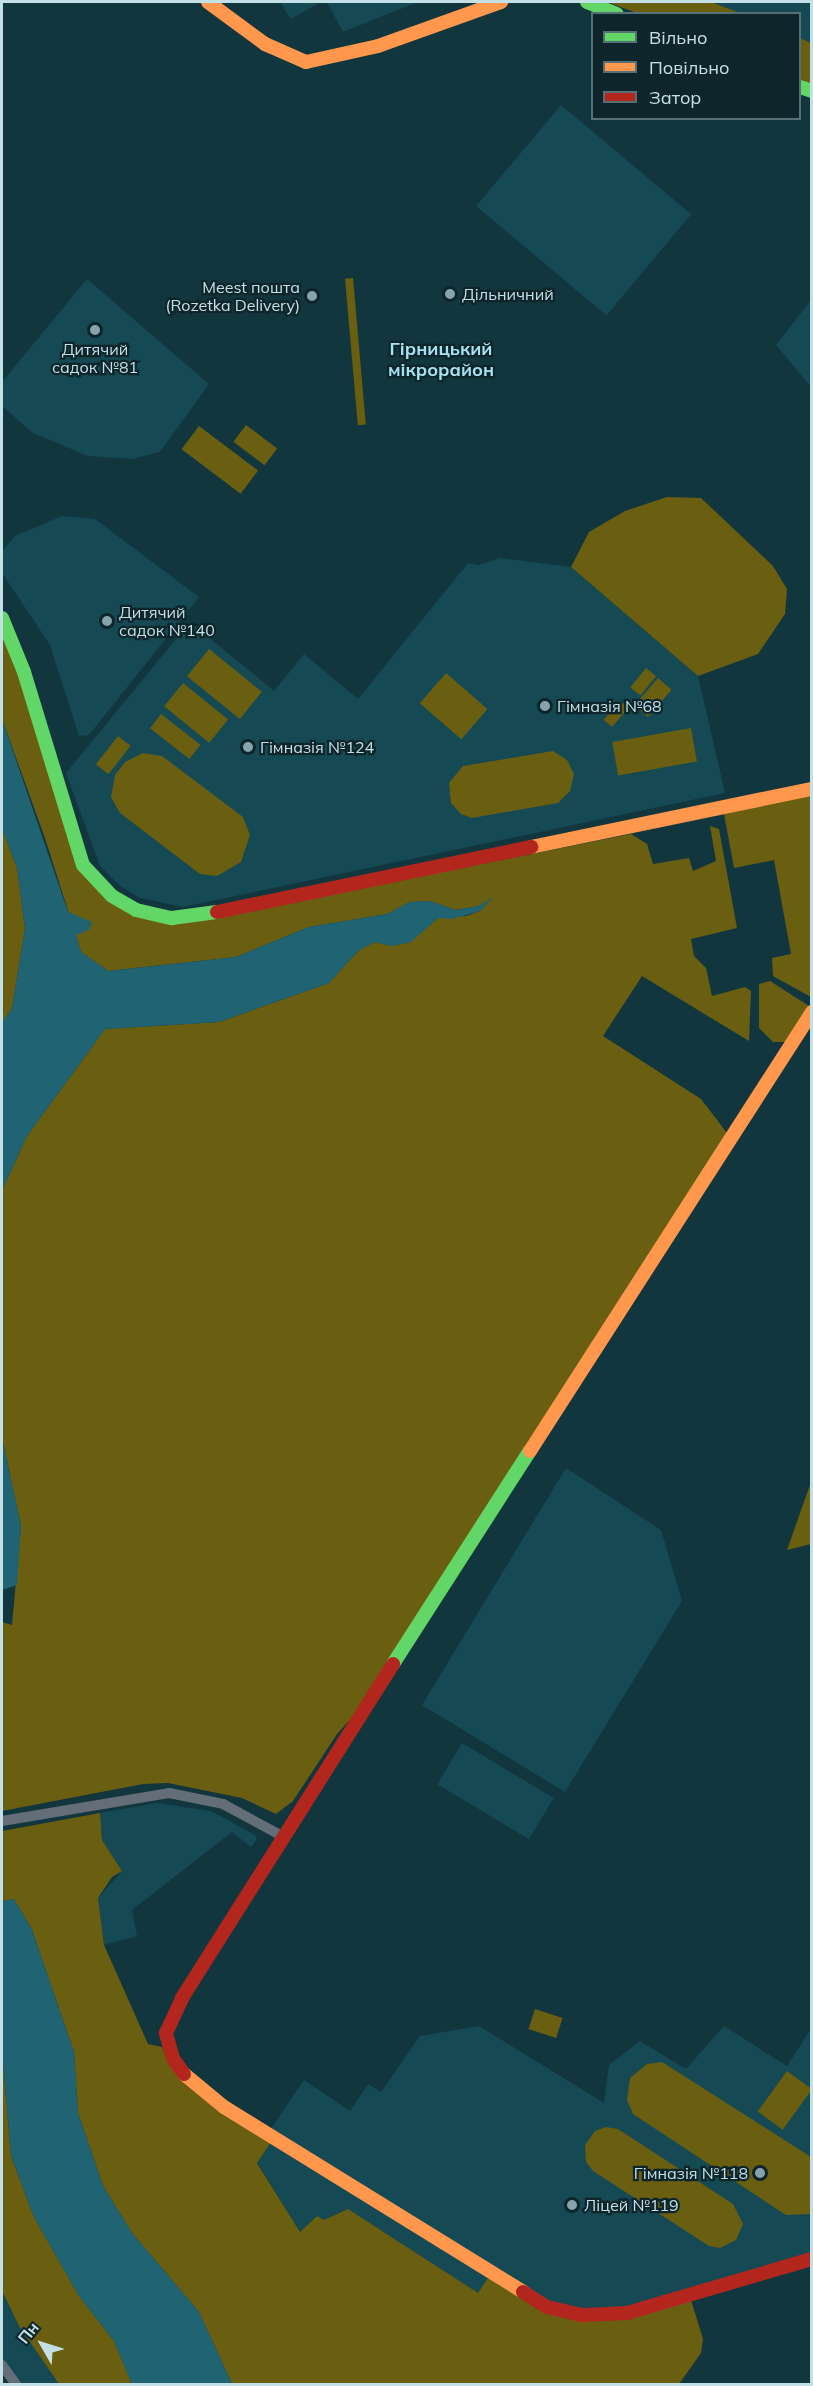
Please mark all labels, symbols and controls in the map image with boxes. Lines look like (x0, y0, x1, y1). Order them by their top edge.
legend (591, 12, 801, 120)
text: Вільно (649, 26, 707, 49)
text: Повільно (649, 56, 729, 79)
text: Затор (649, 86, 701, 109)
place label: Meest пошта (Rozetka Delivery) (165, 277, 300, 315)
place label: Дільничний (462, 284, 554, 304)
marker: Дільничний (443, 287, 457, 301)
marker: Meest пошта (Rozetka Delivery) (305, 289, 319, 303)
marker: Дитячий садок №81 (88, 323, 102, 337)
place label: Дитячий садок №81 (52, 339, 138, 377)
district label: Гірницький мікрорайон (388, 339, 494, 382)
place label: Дитячий садок №140 (119, 602, 215, 640)
marker: Дитячий садок №140 (100, 614, 114, 628)
place label: Гімназія №68 (557, 696, 662, 716)
marker: Гімназія №68 (538, 699, 552, 713)
place label: Гімназія №124 (260, 737, 374, 757)
marker: Гімназія №124 (241, 740, 255, 754)
place label: Гімназія №118 (634, 2163, 748, 2183)
marker: Гімназія №118 (753, 2166, 767, 2180)
place label: Ліцей №119 (584, 2195, 679, 2215)
marker: Ліцей №119 (565, 2198, 579, 2212)
north arrow (12, 2314, 72, 2374)
text: Пн (13, 2318, 43, 2348)

